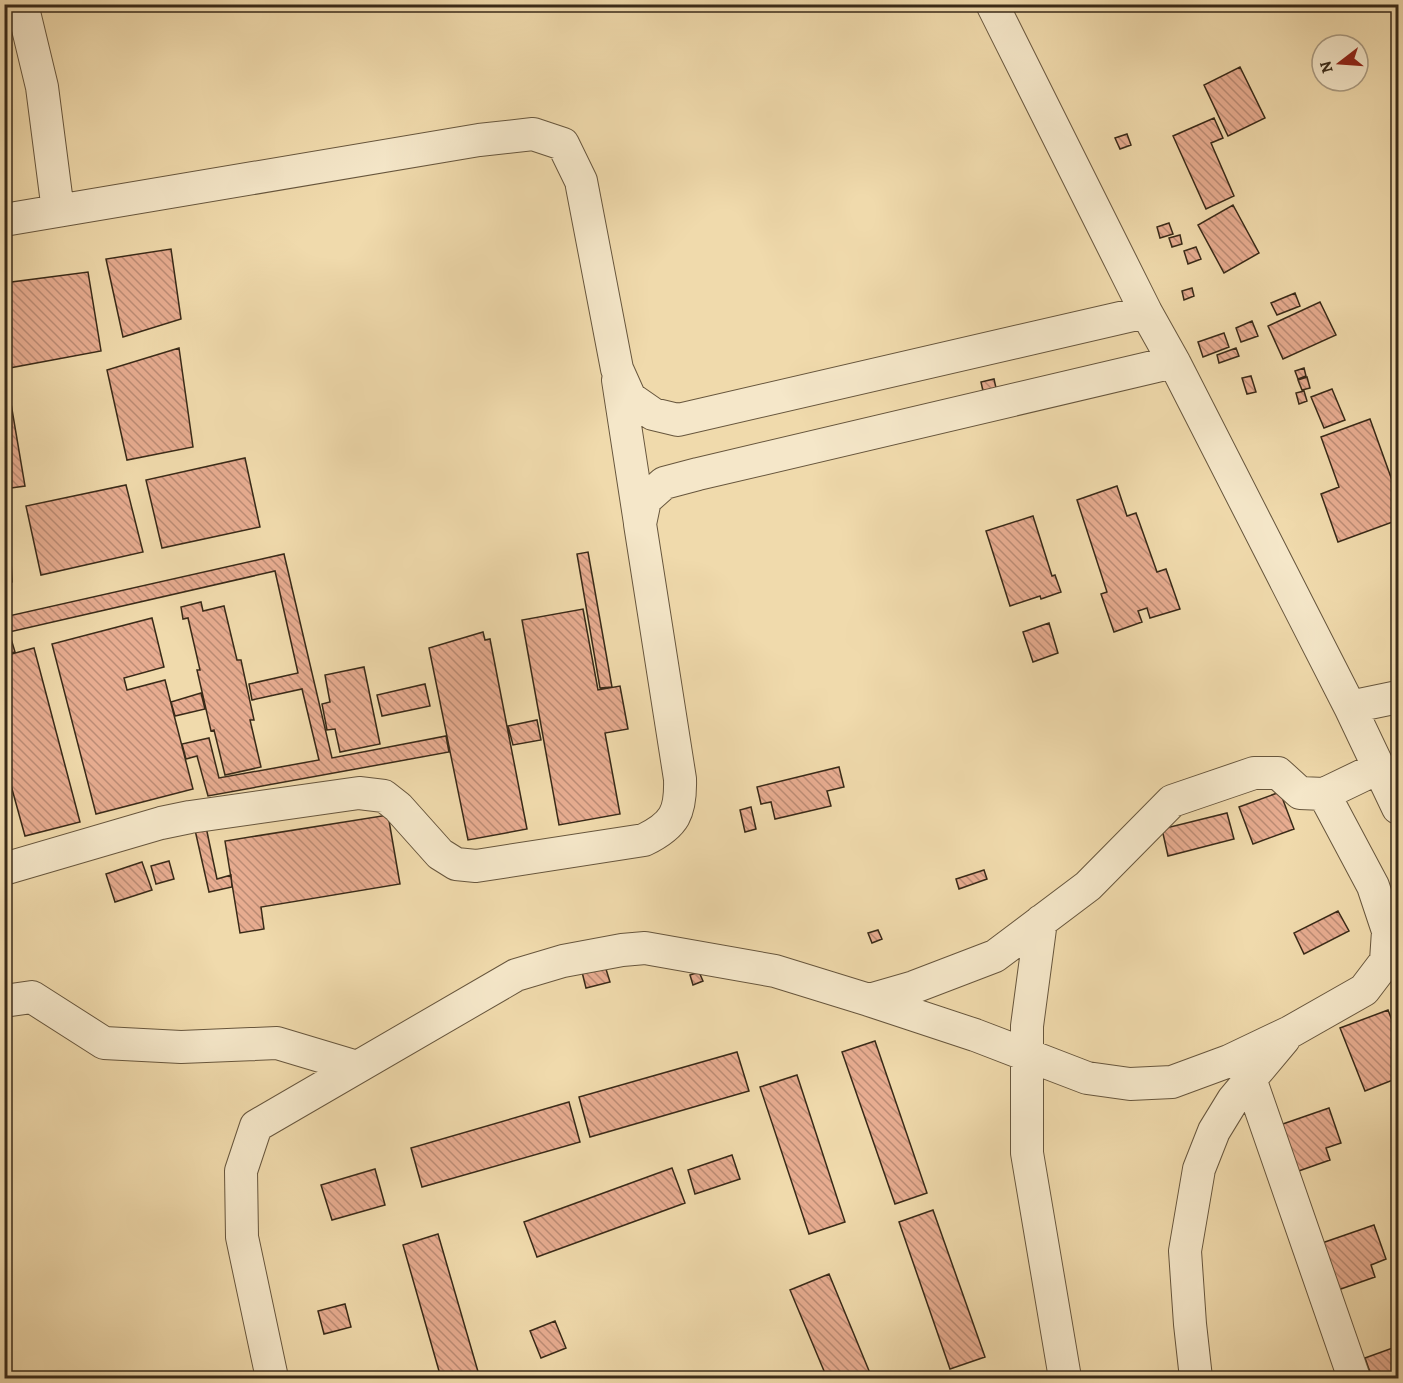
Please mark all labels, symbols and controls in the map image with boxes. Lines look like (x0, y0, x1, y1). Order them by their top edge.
north arrow (1310, 33, 1370, 93)
text: N (1314, 58, 1339, 76)

